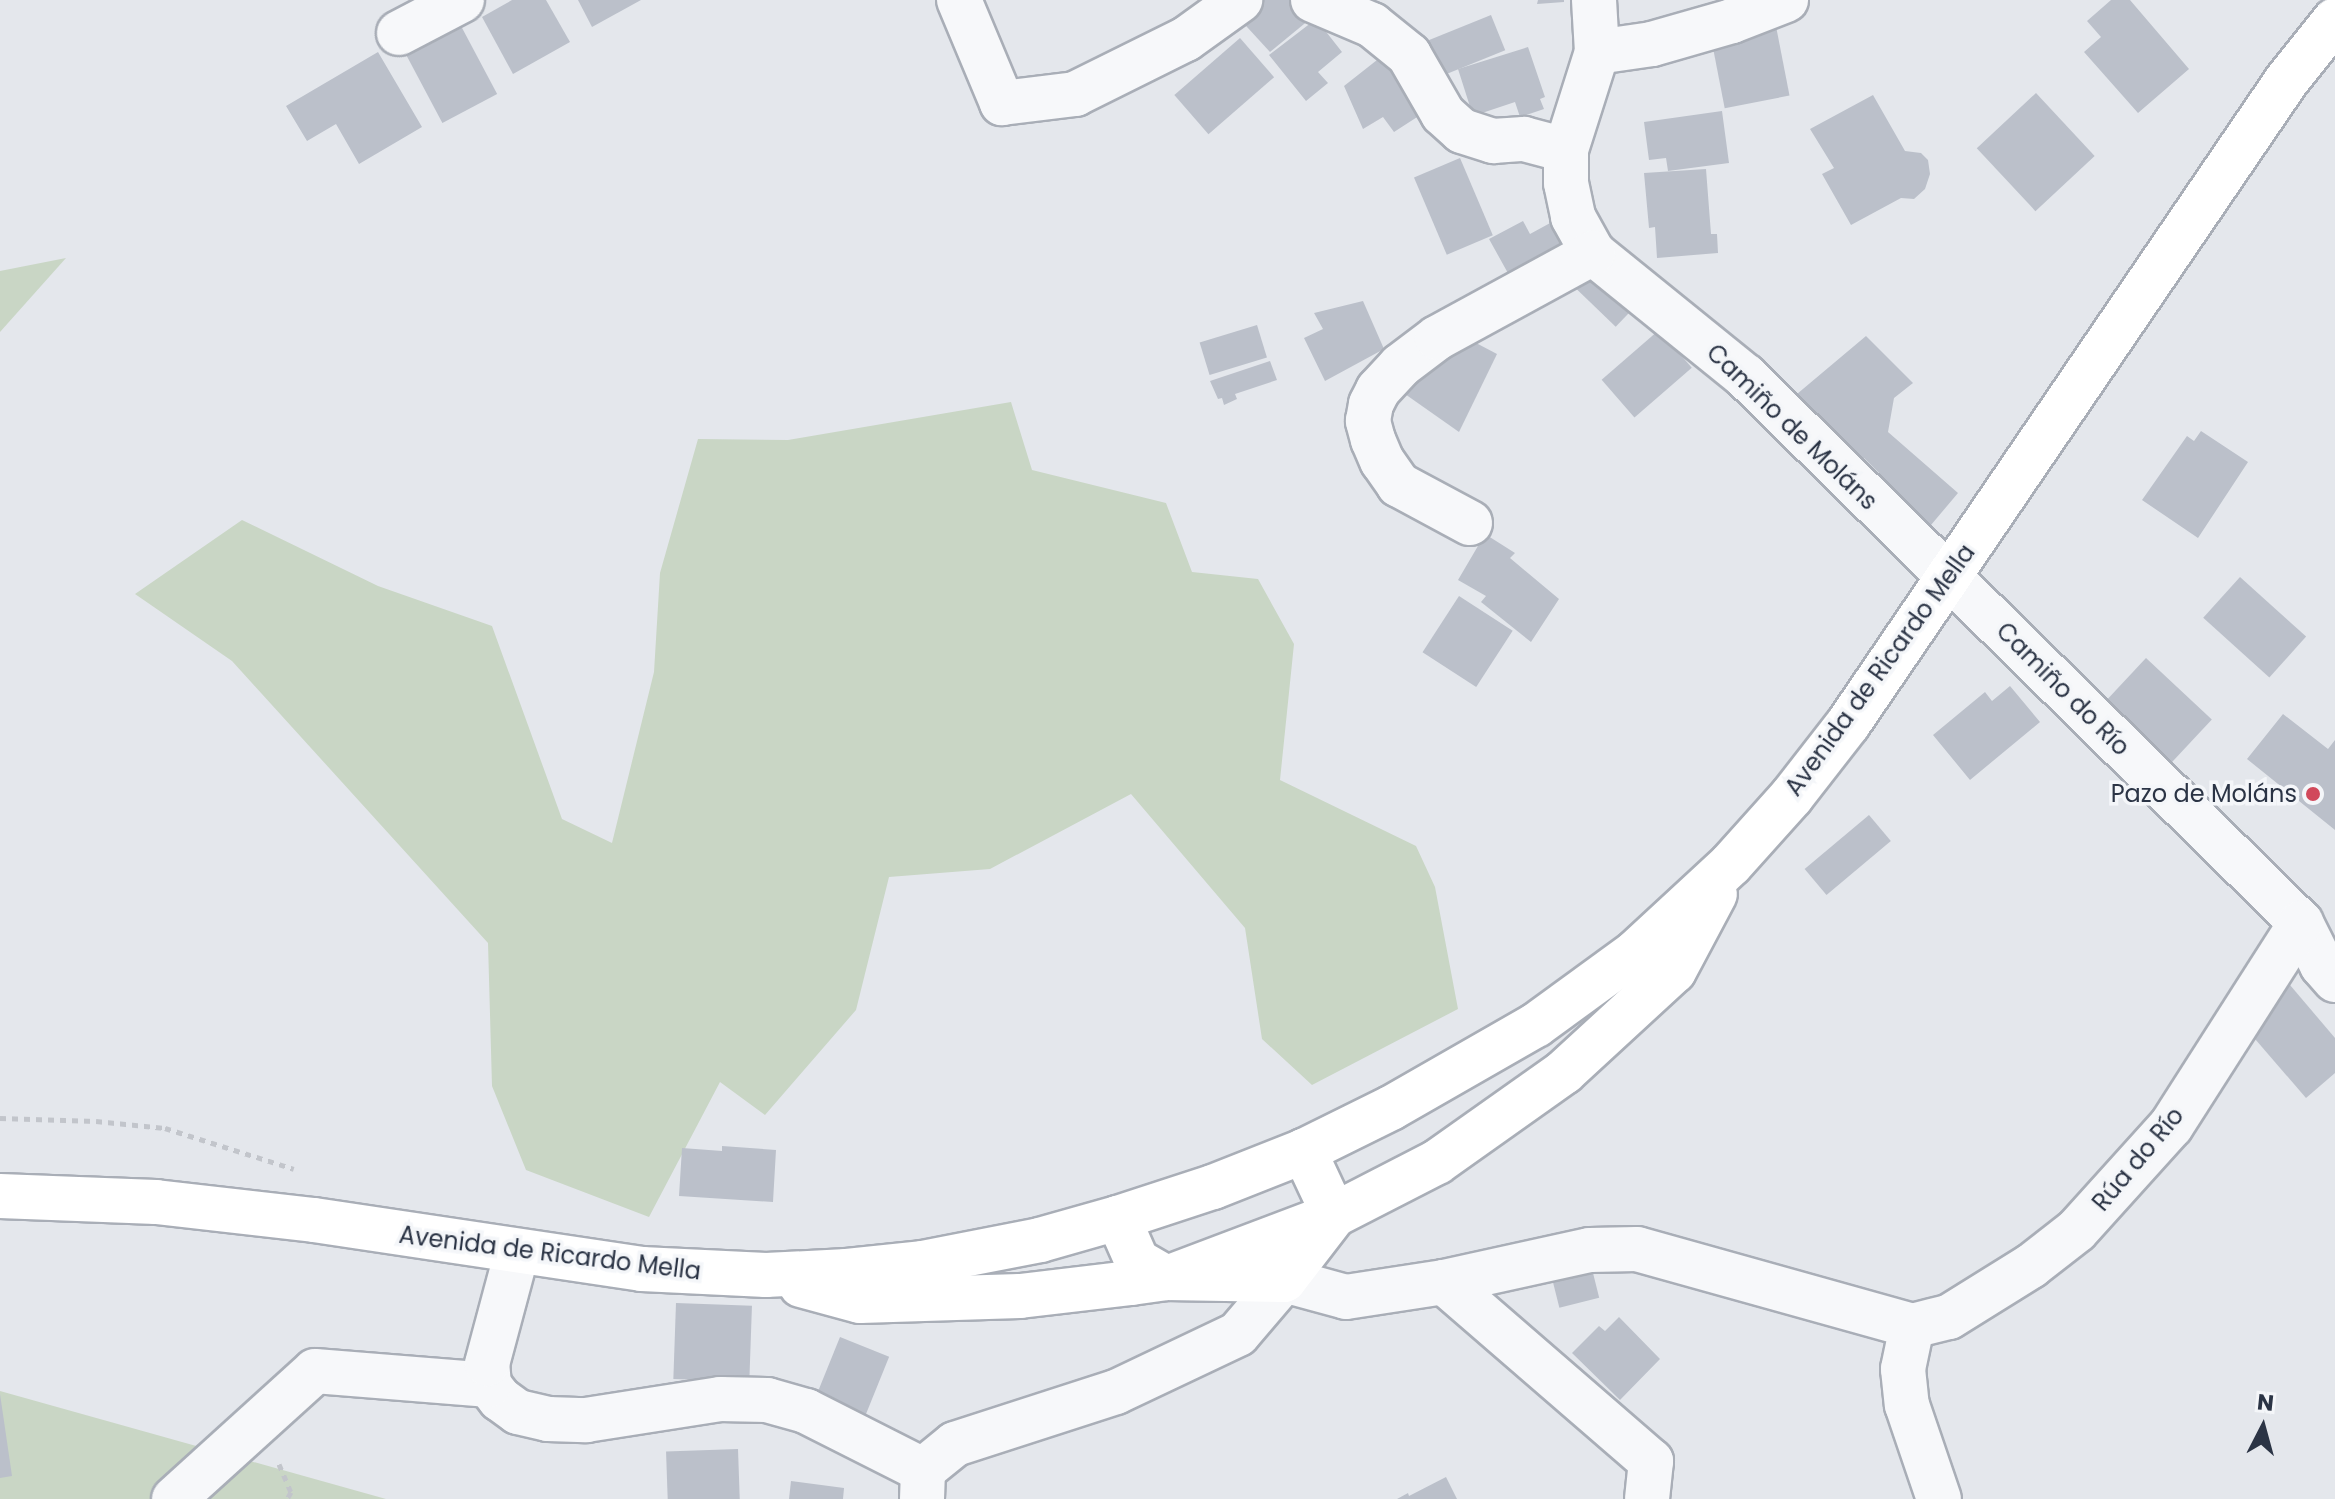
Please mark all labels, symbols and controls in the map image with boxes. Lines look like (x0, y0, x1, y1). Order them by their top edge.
street label: Camiño de Moláns (1701, 338, 1883, 516)
street label: Avenida de Ricardo Mella (1779, 539, 1981, 801)
street label: Camiño do Río (1990, 616, 2136, 762)
place label: Pazo de Moláns (2111, 780, 2297, 808)
marker: Pazo de Moláns (2304, 785, 2322, 803)
street label: Rúa do Río (2086, 1101, 2190, 1217)
street label: Avenida de Ricardo Mella (397, 1220, 703, 1286)
text: N (2256, 1386, 2275, 1419)
north arrow (2223, 1387, 2303, 1467)

